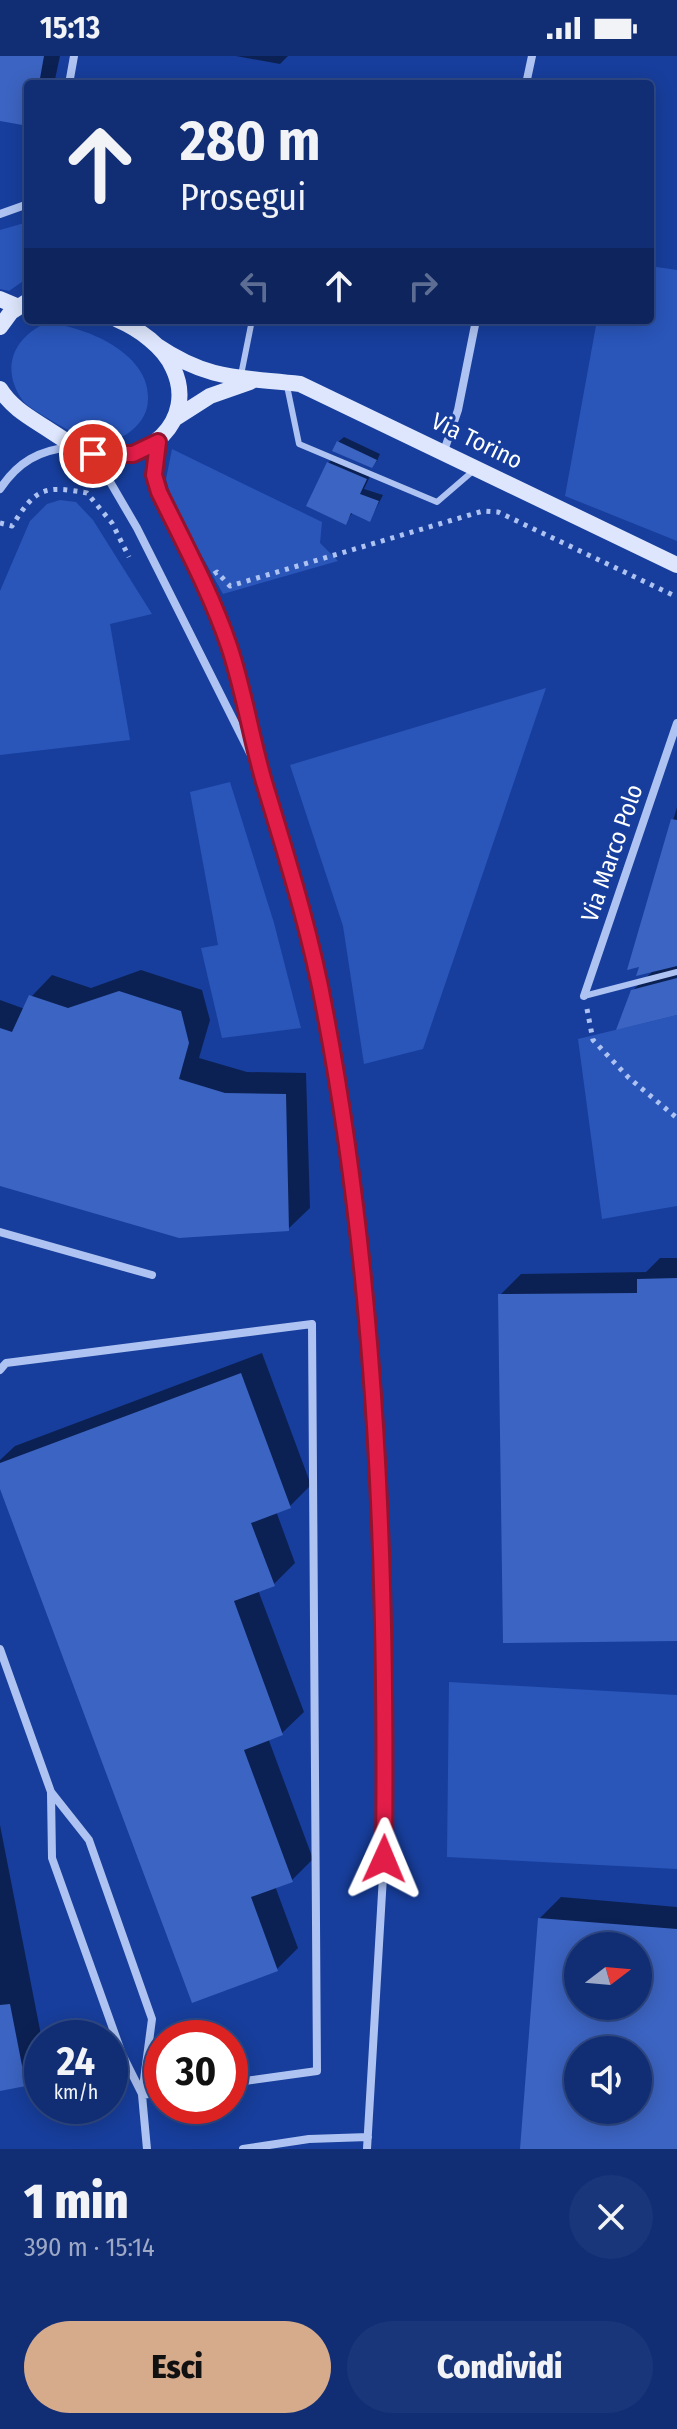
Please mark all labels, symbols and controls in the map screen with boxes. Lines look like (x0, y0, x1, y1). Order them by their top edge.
text: 15:13 (40, 10, 100, 46)
text: 280 m (180, 108, 320, 175)
icon: ahead (48, 112, 152, 216)
text: Prosegui (180, 176, 306, 220)
icon: left (233, 264, 277, 308)
icon: ahead (317, 264, 361, 308)
icon: right (401, 264, 445, 308)
street label: Via Torino (427, 407, 527, 475)
pin (59, 420, 127, 488)
icon: arrive (71, 432, 115, 476)
street label: Via Marco Polo (575, 781, 649, 925)
position arrow (342, 1817, 426, 1901)
north arrow (564, 1932, 652, 2020)
map controls (564, 1932, 652, 2124)
speed limit sign: 30 (144, 2020, 248, 2124)
button: sound (564, 2036, 652, 2124)
text: 24 (57, 2038, 95, 2086)
text: km/h (54, 2080, 98, 2104)
text: 1 min (24, 2173, 128, 2231)
button: close (569, 2175, 653, 2259)
text: 390 m · 15:14 (24, 2232, 155, 2263)
button: Esci (24, 2321, 331, 2413)
button: Condividi (347, 2321, 653, 2413)

